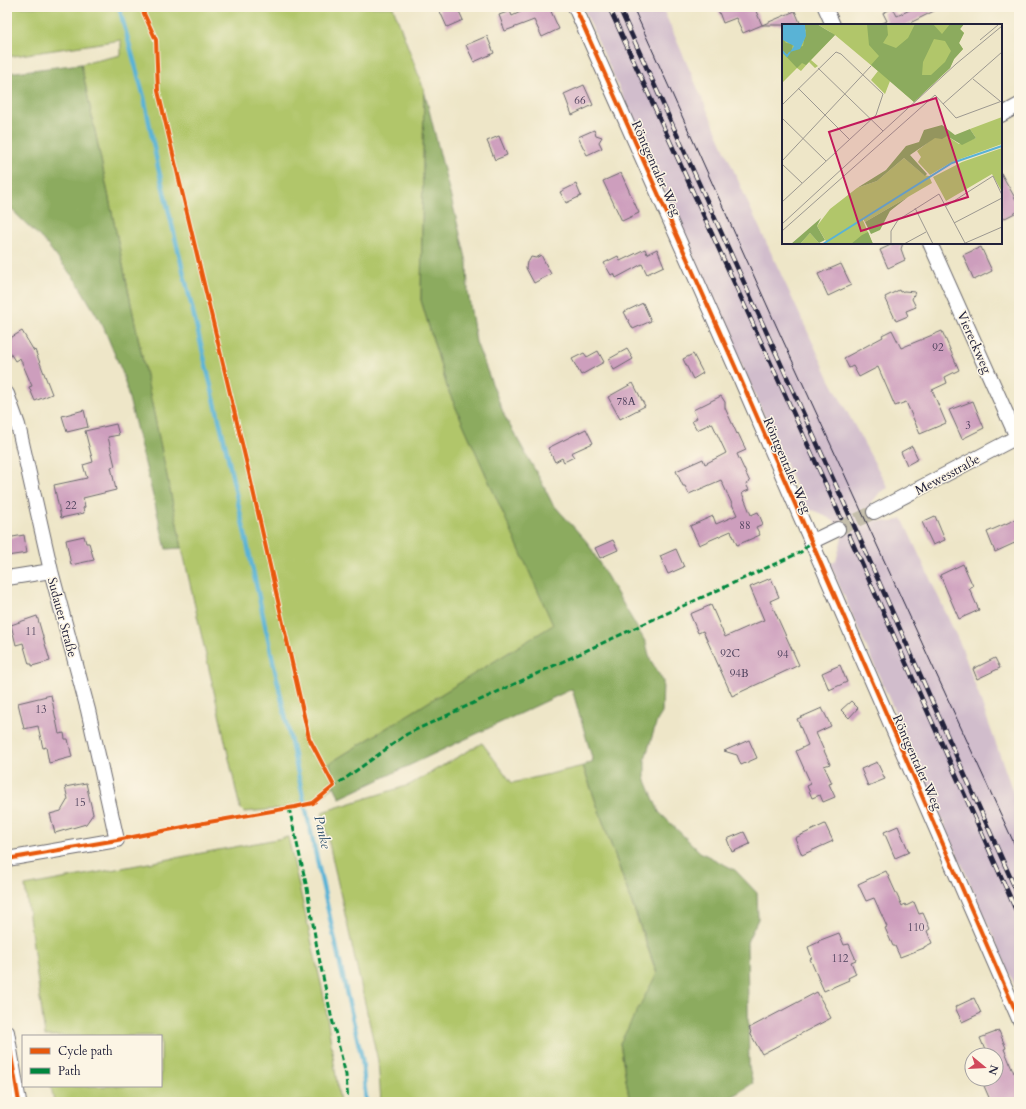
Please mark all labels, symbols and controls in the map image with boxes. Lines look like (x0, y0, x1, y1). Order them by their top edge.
inset map (782, 24, 1002, 244)
house number: 66 (574, 93, 586, 108)
street label: Röntgentaler Weg (627, 118, 686, 220)
street label: Viereckweg (952, 308, 996, 377)
house number: 92 (932, 340, 944, 355)
house number: 78A (616, 394, 636, 409)
street label: Röntgentaler Weg (759, 415, 816, 517)
house number: 3 (965, 418, 971, 433)
street label: Mewesstraße (912, 450, 983, 500)
house number: 22 (65, 498, 77, 513)
house number: 88 (739, 518, 751, 533)
street label: Sudauer Straße (43, 575, 81, 659)
house number: 11 (25, 624, 37, 639)
house number: 92C (720, 646, 740, 661)
house number: 94 (777, 647, 789, 662)
house number: 94B (730, 666, 748, 681)
house number: 13 (35, 702, 47, 717)
street label: Röntgentaler Weg (888, 712, 947, 814)
house number: 15 (74, 795, 86, 810)
water label: Panke (309, 814, 336, 851)
house number: 110 (908, 920, 925, 935)
house number: 112 (832, 951, 849, 966)
legend (22, 1035, 162, 1087)
text: Cycle path (58, 1043, 113, 1059)
north arrow (964, 1047, 1004, 1087)
text: Path (58, 1063, 81, 1079)
text: N (984, 1063, 1002, 1077)

